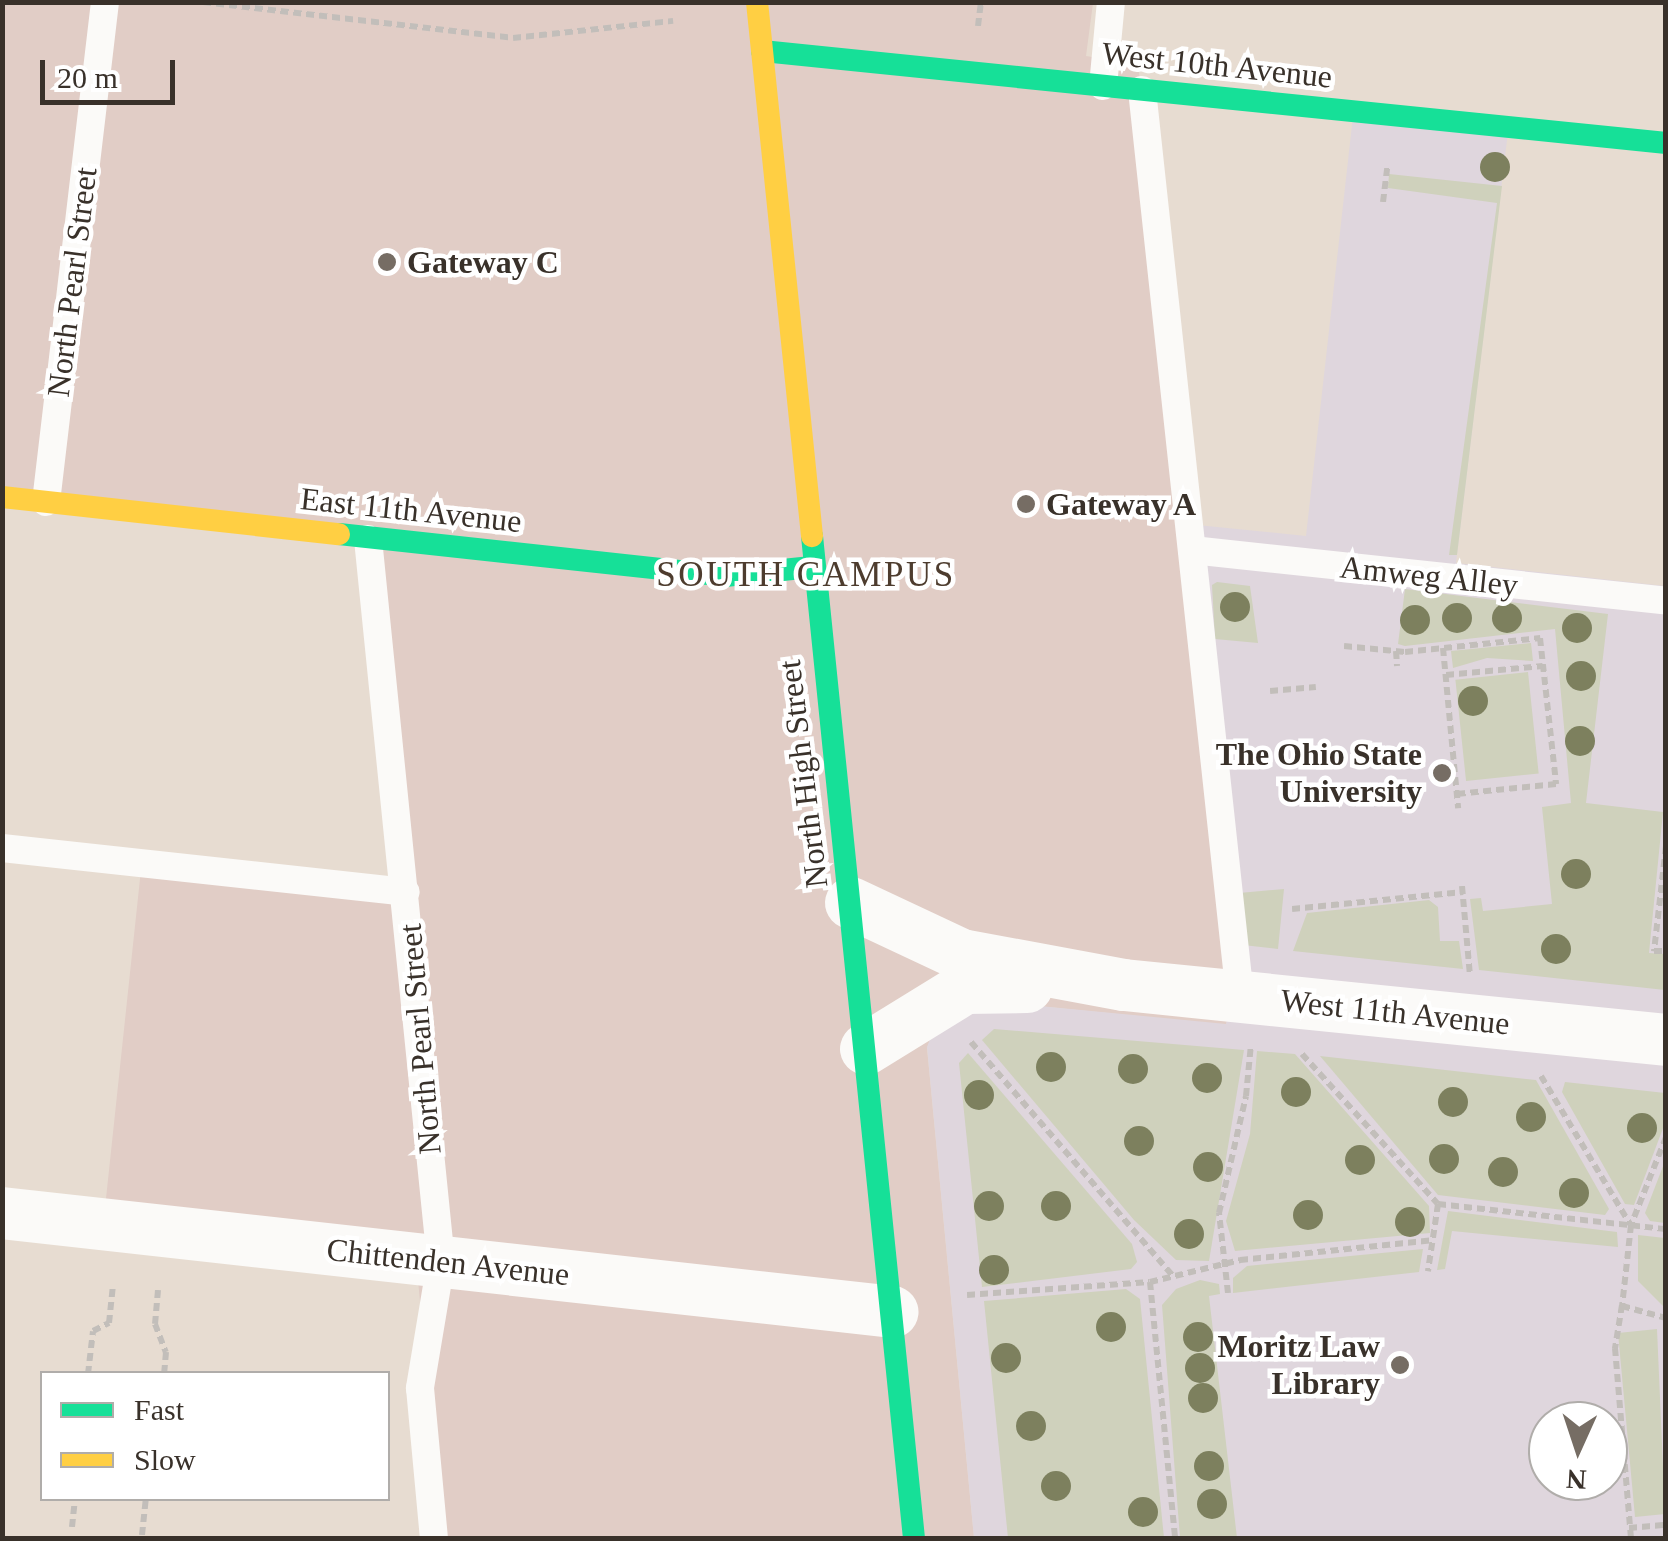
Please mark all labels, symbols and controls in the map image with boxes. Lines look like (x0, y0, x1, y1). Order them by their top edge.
street label: West 10th Avenue (1084, 32, 1350, 98)
scale bar (45, 40, 180, 102)
text: 20 m (57, 61, 118, 94)
street label: North Pearl Street (37, 148, 107, 416)
place label: Gateway C (407, 243, 572, 281)
marker: Gateway C (376, 251, 398, 273)
street label: East 11th Avenue (282, 478, 540, 542)
place label: Gateway A (1046, 485, 1210, 523)
marker: Gateway A (1015, 493, 1037, 515)
street label: Amweg Alley (1333, 547, 1525, 605)
district label: SOUTH CAMPUS (658, 554, 954, 596)
street label: North High Street (768, 643, 838, 905)
place label: The Ohio State University (1193, 736, 1422, 811)
marker: The Ohio State University (1431, 762, 1453, 784)
street label: North Pearl Street (389, 905, 451, 1173)
street label: West 11th Avenue (1262, 979, 1528, 1045)
street label: Chittenden Avenue (305, 1228, 591, 1296)
place label: Moritz Law Library (1207, 1328, 1380, 1403)
marker: Moritz Law Library (1389, 1354, 1411, 1376)
legend (40, 1371, 390, 1501)
text: Fast (134, 1393, 184, 1426)
north arrow (1528, 1401, 1628, 1501)
text: Slow (134, 1443, 196, 1476)
text: N (1566, 1463, 1587, 1495)

